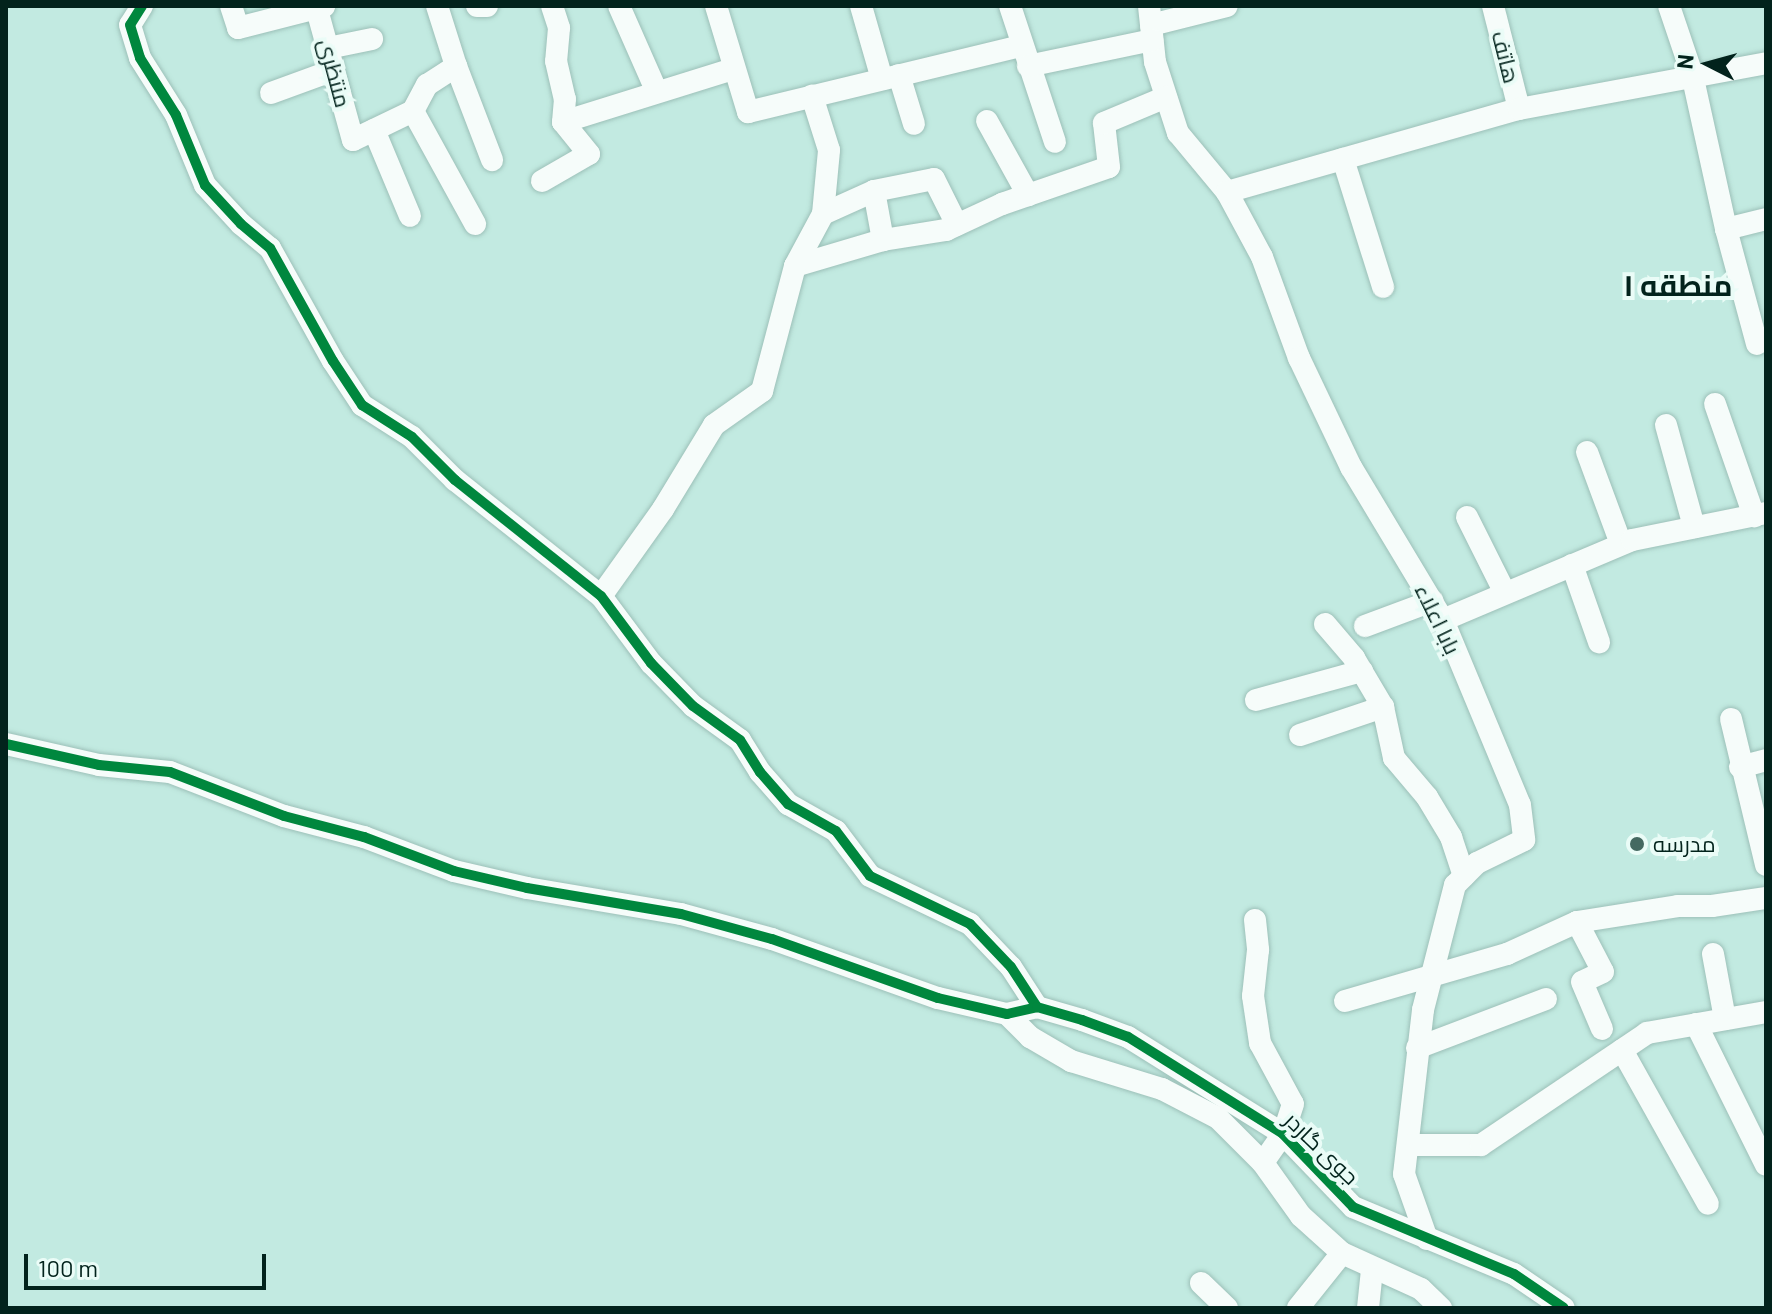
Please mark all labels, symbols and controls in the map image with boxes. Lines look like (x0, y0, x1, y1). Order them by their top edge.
north arrow (1668, 24, 1748, 104)
street label: هاتف (1487, 28, 1525, 86)
street label: منتظری (313, 36, 357, 110)
text: N (1670, 53, 1698, 70)
district label: منطقه ۱ (1623, 266, 1733, 302)
street label: بابا اعلاء (1410, 580, 1466, 658)
place label: مدرسه (1653, 831, 1716, 857)
marker: مدرسه (1628, 835, 1646, 853)
street label: جوی گاردر (1280, 1106, 1364, 1190)
scale bar (28, 1238, 270, 1288)
text: 100 m (38, 1253, 98, 1282)

